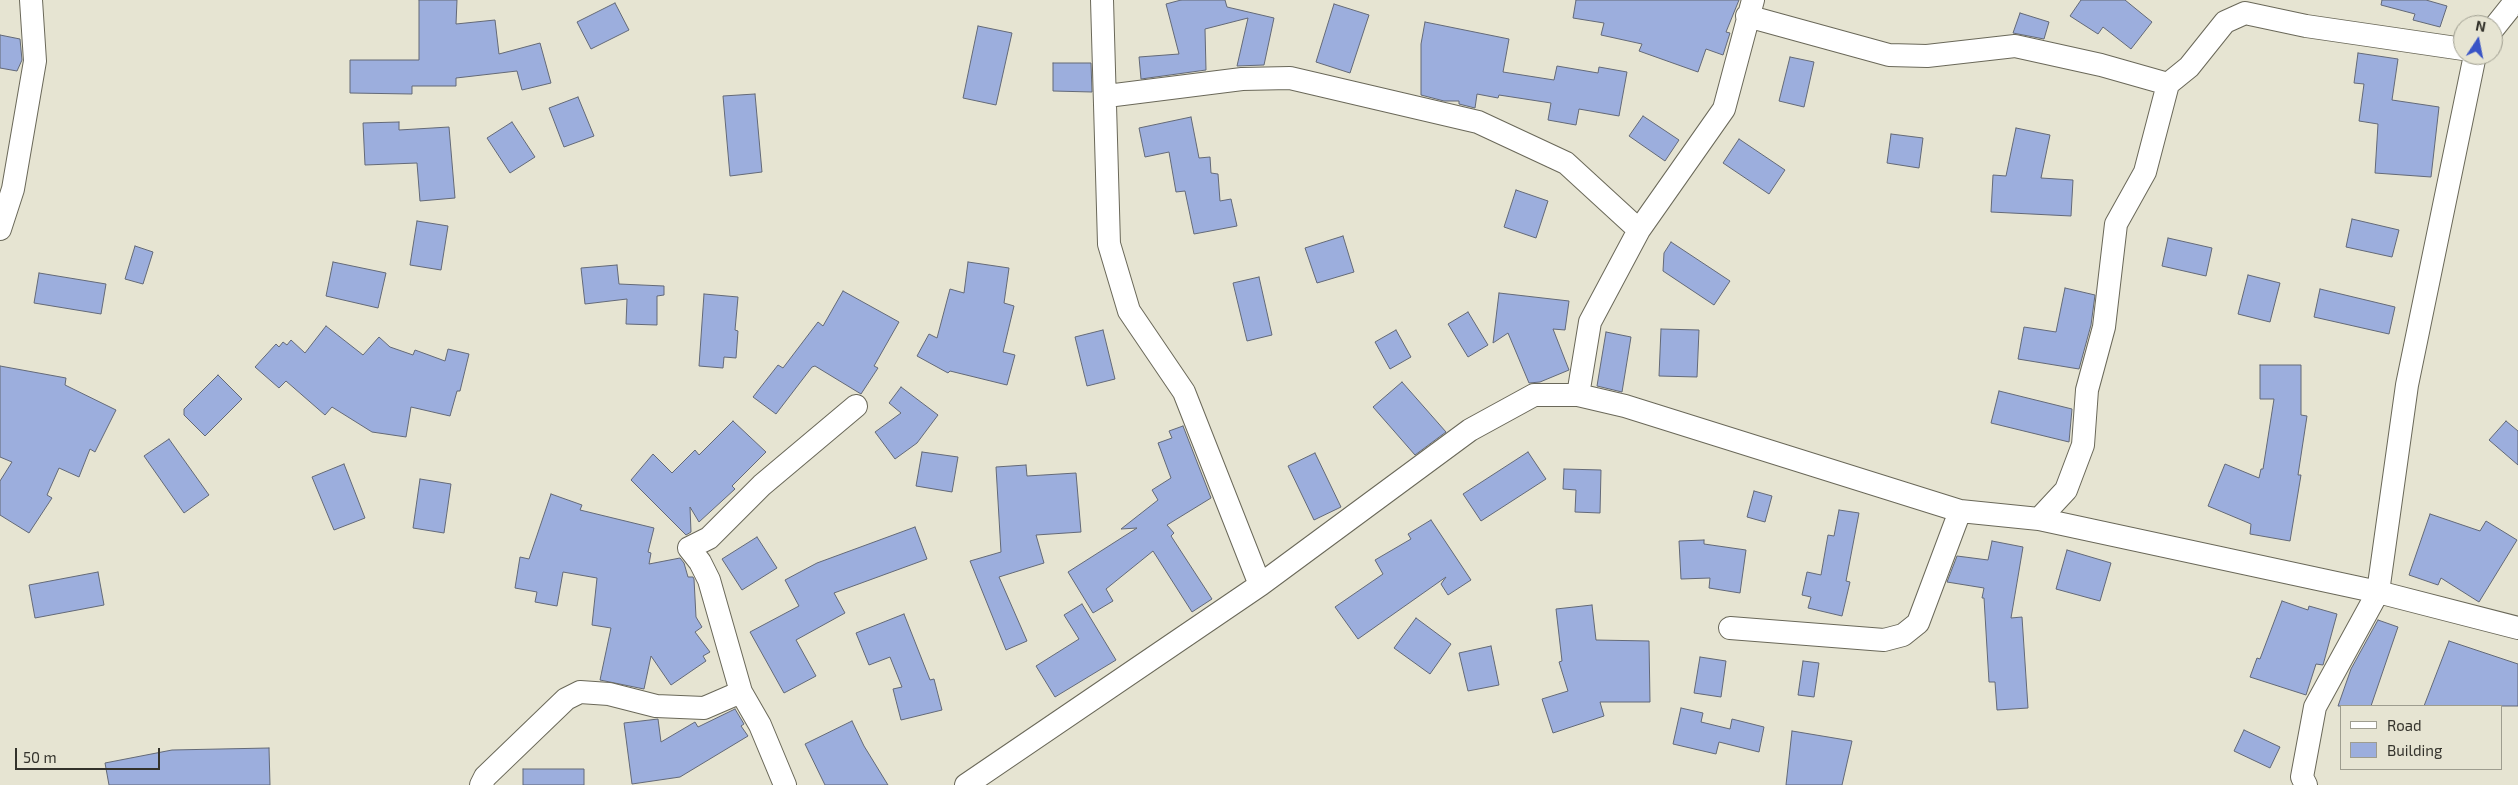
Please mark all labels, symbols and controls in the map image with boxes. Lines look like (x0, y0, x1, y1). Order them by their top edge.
north arrow (2453, 15, 2503, 65)
text: N (2474, 16, 2487, 35)
legend (2340, 705, 2503, 770)
text: Road (2387, 716, 2422, 734)
scale bar (18, 738, 162, 770)
text: Building (2387, 741, 2442, 759)
text: 50 m (23, 748, 57, 766)

